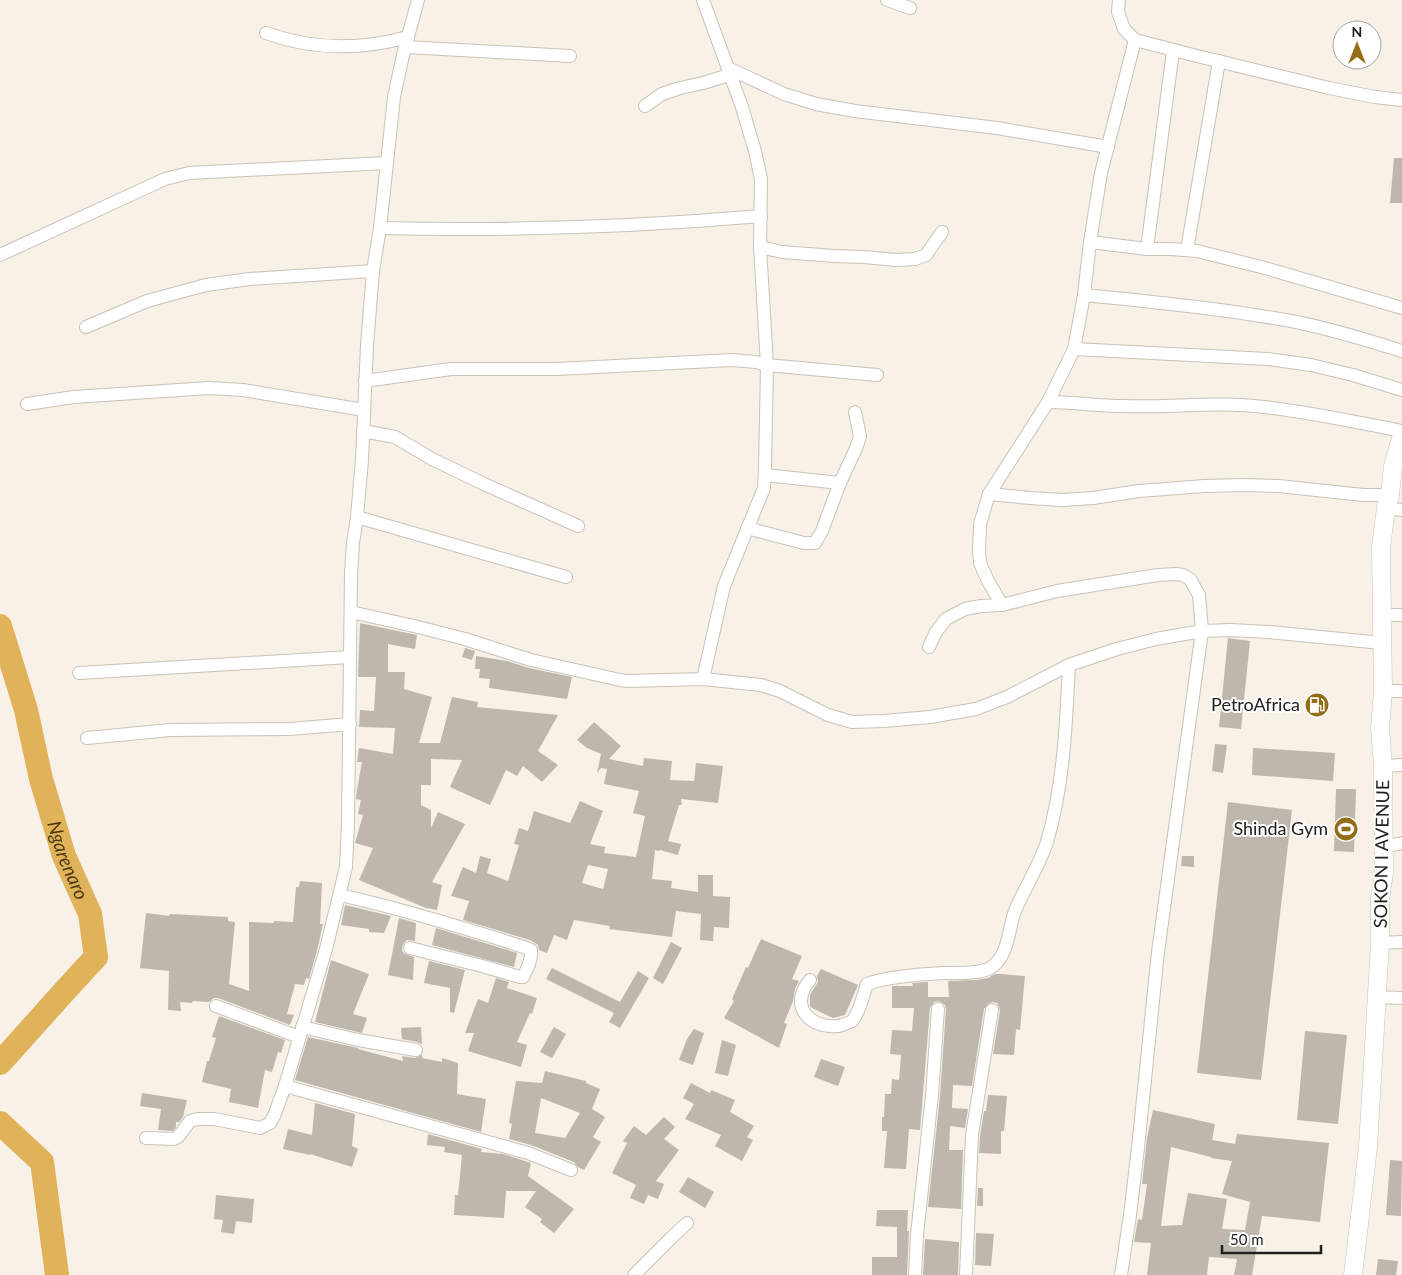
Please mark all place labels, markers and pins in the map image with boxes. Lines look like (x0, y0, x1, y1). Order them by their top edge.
fuel station icon: PetroAfrica (1304, 692, 1330, 718)
place label: PetroAfrica (1211, 693, 1300, 715)
sports icon: Shinda Gym (1333, 816, 1359, 842)
place label: Shinda Gym (1233, 817, 1328, 839)

